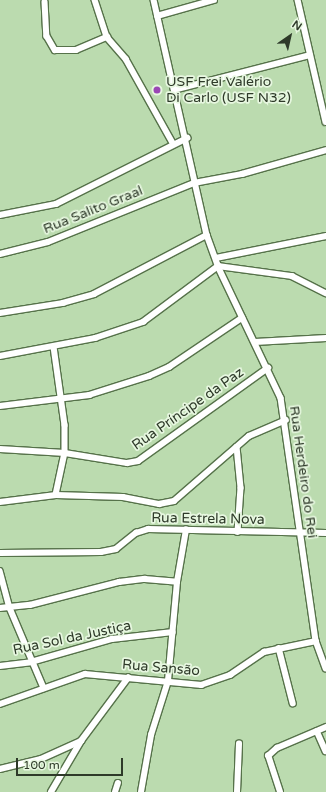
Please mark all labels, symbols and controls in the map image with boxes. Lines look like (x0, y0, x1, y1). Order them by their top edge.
north arrow (270, 16, 310, 56)
text: N (290, 18, 304, 33)
place label: USF Frei Valério Di Carlo (USF N32) (166, 74, 291, 106)
marker: USF Frei Valério Di Carlo (USF N32) (151, 84, 163, 96)
street label: Rua Salito Graal (41, 182, 145, 238)
street label: Rua Príncipe da Paz (129, 364, 247, 454)
street label: Rua Herdeiro do Rei (285, 405, 321, 539)
street label: Rua Estrela Nova (151, 510, 265, 528)
street label: Rua Sol da Justiça (11, 617, 133, 659)
street label: Rua Sansão (121, 656, 201, 680)
scale bar (18, 750, 125, 776)
text: 100 m (23, 758, 60, 772)

